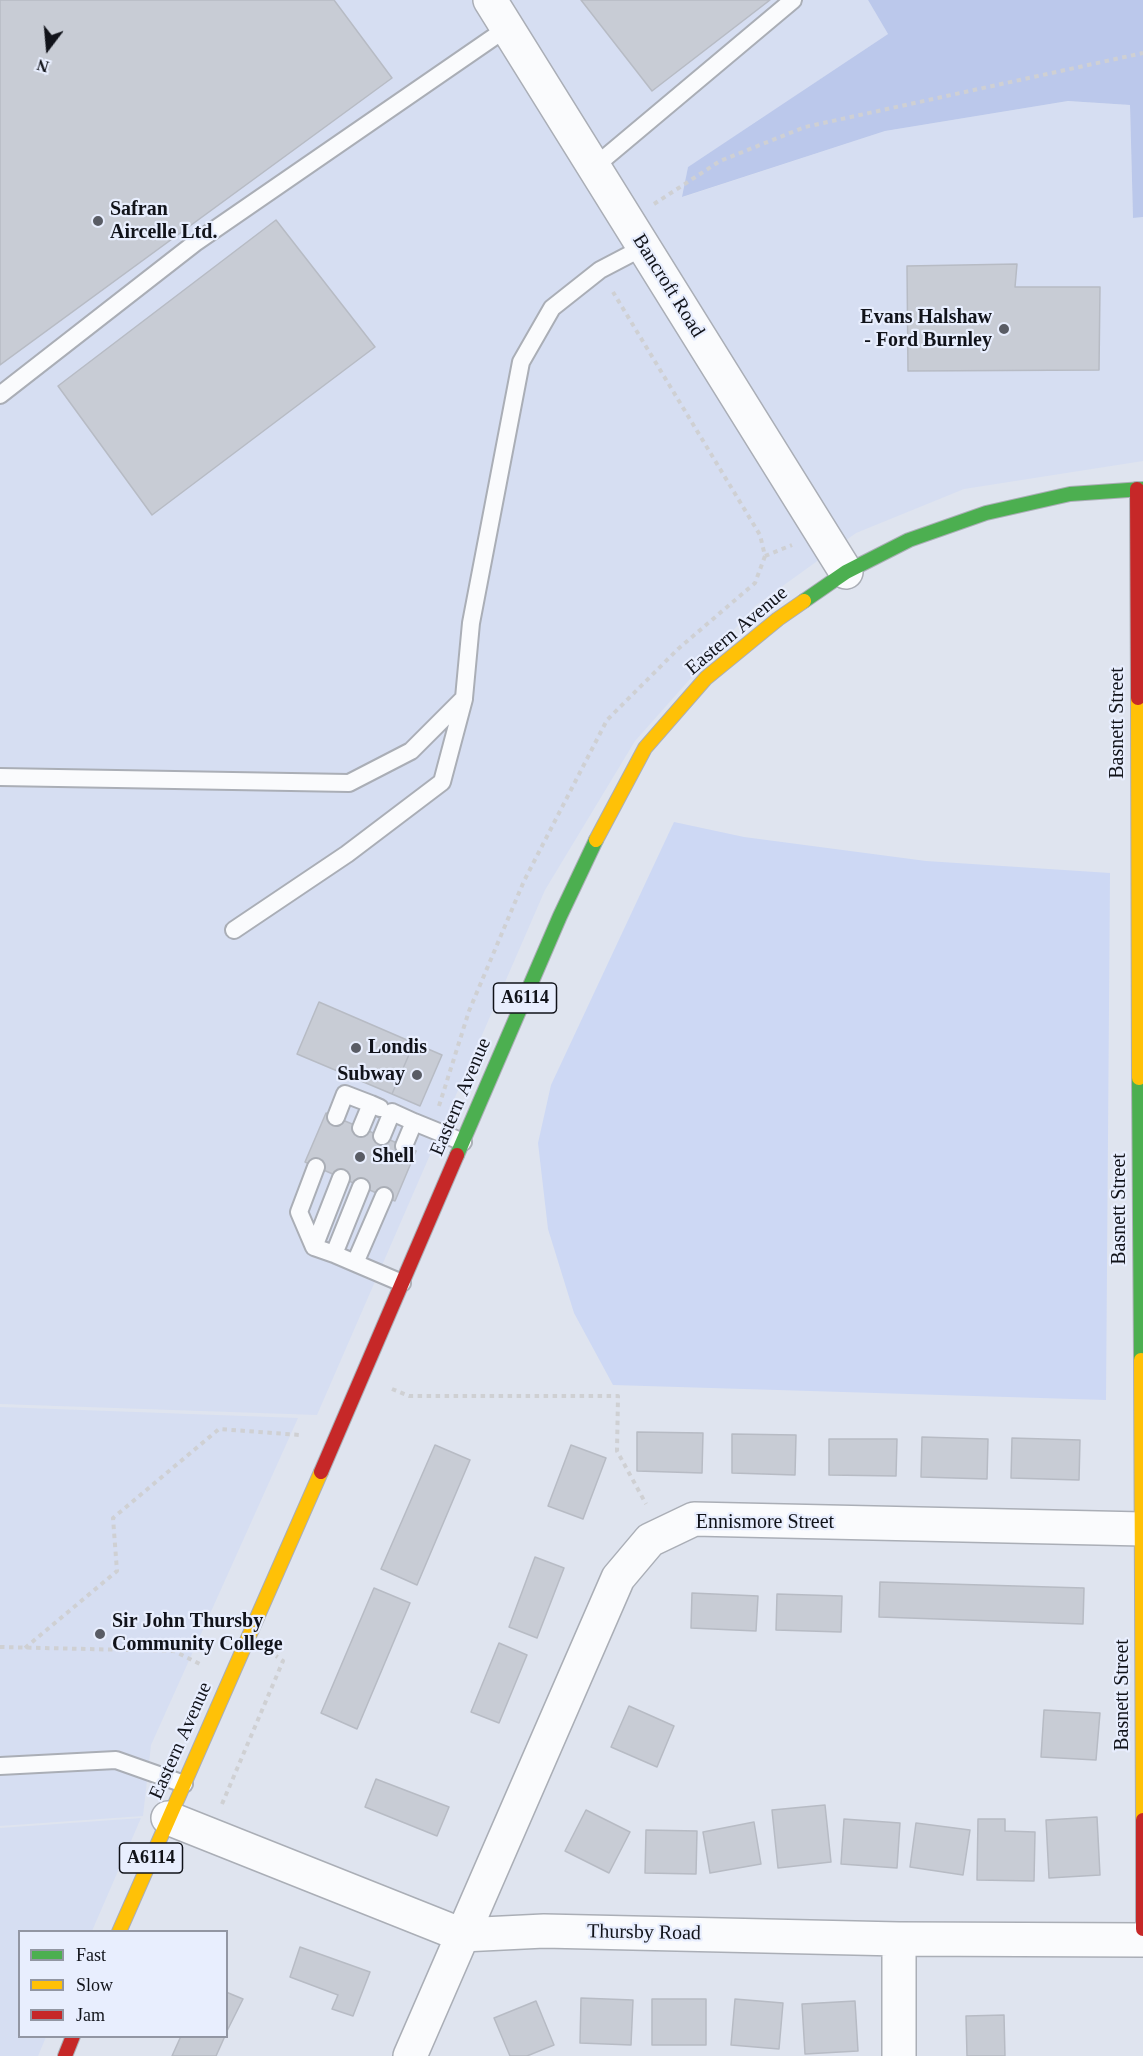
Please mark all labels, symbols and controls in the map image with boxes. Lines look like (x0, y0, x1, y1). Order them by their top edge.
north arrow (18, 18, 78, 78)
text: N (35, 56, 51, 76)
place label: Safran Aircelle Ltd. (110, 198, 217, 245)
marker: Safran Aircelle Ltd. (91, 214, 105, 228)
street label: Bancroft Road (627, 230, 709, 342)
place label: Evans Halshaw - Ford Burnley (860, 306, 992, 353)
marker: Evans Halshaw - Ford Burnley (997, 322, 1011, 336)
street label: Eastern Avenue (681, 581, 793, 681)
street label: Basnett Street (1106, 667, 1130, 779)
road number: A6114 (494, 983, 556, 1013)
street label: Eastern Avenue (425, 1034, 497, 1160)
place label: Londis (368, 1036, 427, 1060)
marker: Londis (349, 1041, 363, 1055)
place label: Subway (337, 1063, 405, 1087)
marker: Subway (410, 1068, 424, 1082)
place label: Shell (372, 1145, 414, 1169)
marker: Shell (353, 1150, 367, 1164)
street label: Basnett Street (1108, 1153, 1132, 1265)
street label: Ennismore Street (696, 1511, 834, 1535)
place label: Sir John Thursby Community College (112, 1610, 283, 1657)
marker: Sir John Thursby Community College (93, 1627, 107, 1641)
street label: Basnett Street (1111, 1639, 1135, 1751)
street label: Eastern Avenue (144, 1679, 218, 1803)
road number: A6114 (120, 1843, 182, 1873)
street label: Thursby Road (587, 1920, 701, 1946)
legend (18, 1930, 228, 2038)
text: Fast (76, 1945, 106, 1965)
text: Slow (76, 1975, 113, 1995)
text: Jam (76, 2005, 105, 2025)

